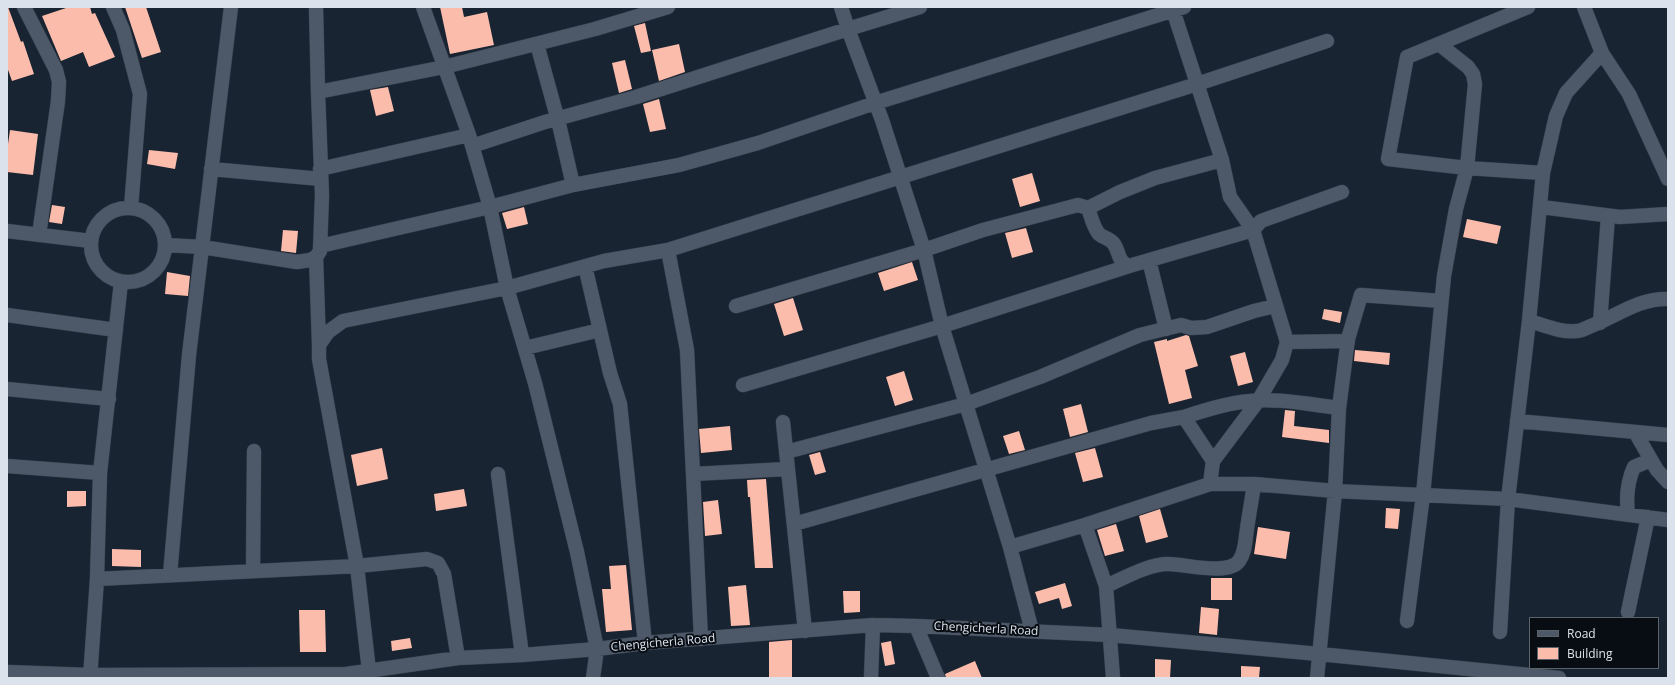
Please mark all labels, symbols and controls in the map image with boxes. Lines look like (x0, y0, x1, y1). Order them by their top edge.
legend (1529, 617, 1659, 669)
street label: Chengicherla Road (933, 619, 1039, 639)
text: Road (1567, 625, 1596, 642)
street label: Chengicherla Road (610, 631, 716, 655)
text: Building (1567, 645, 1612, 662)

